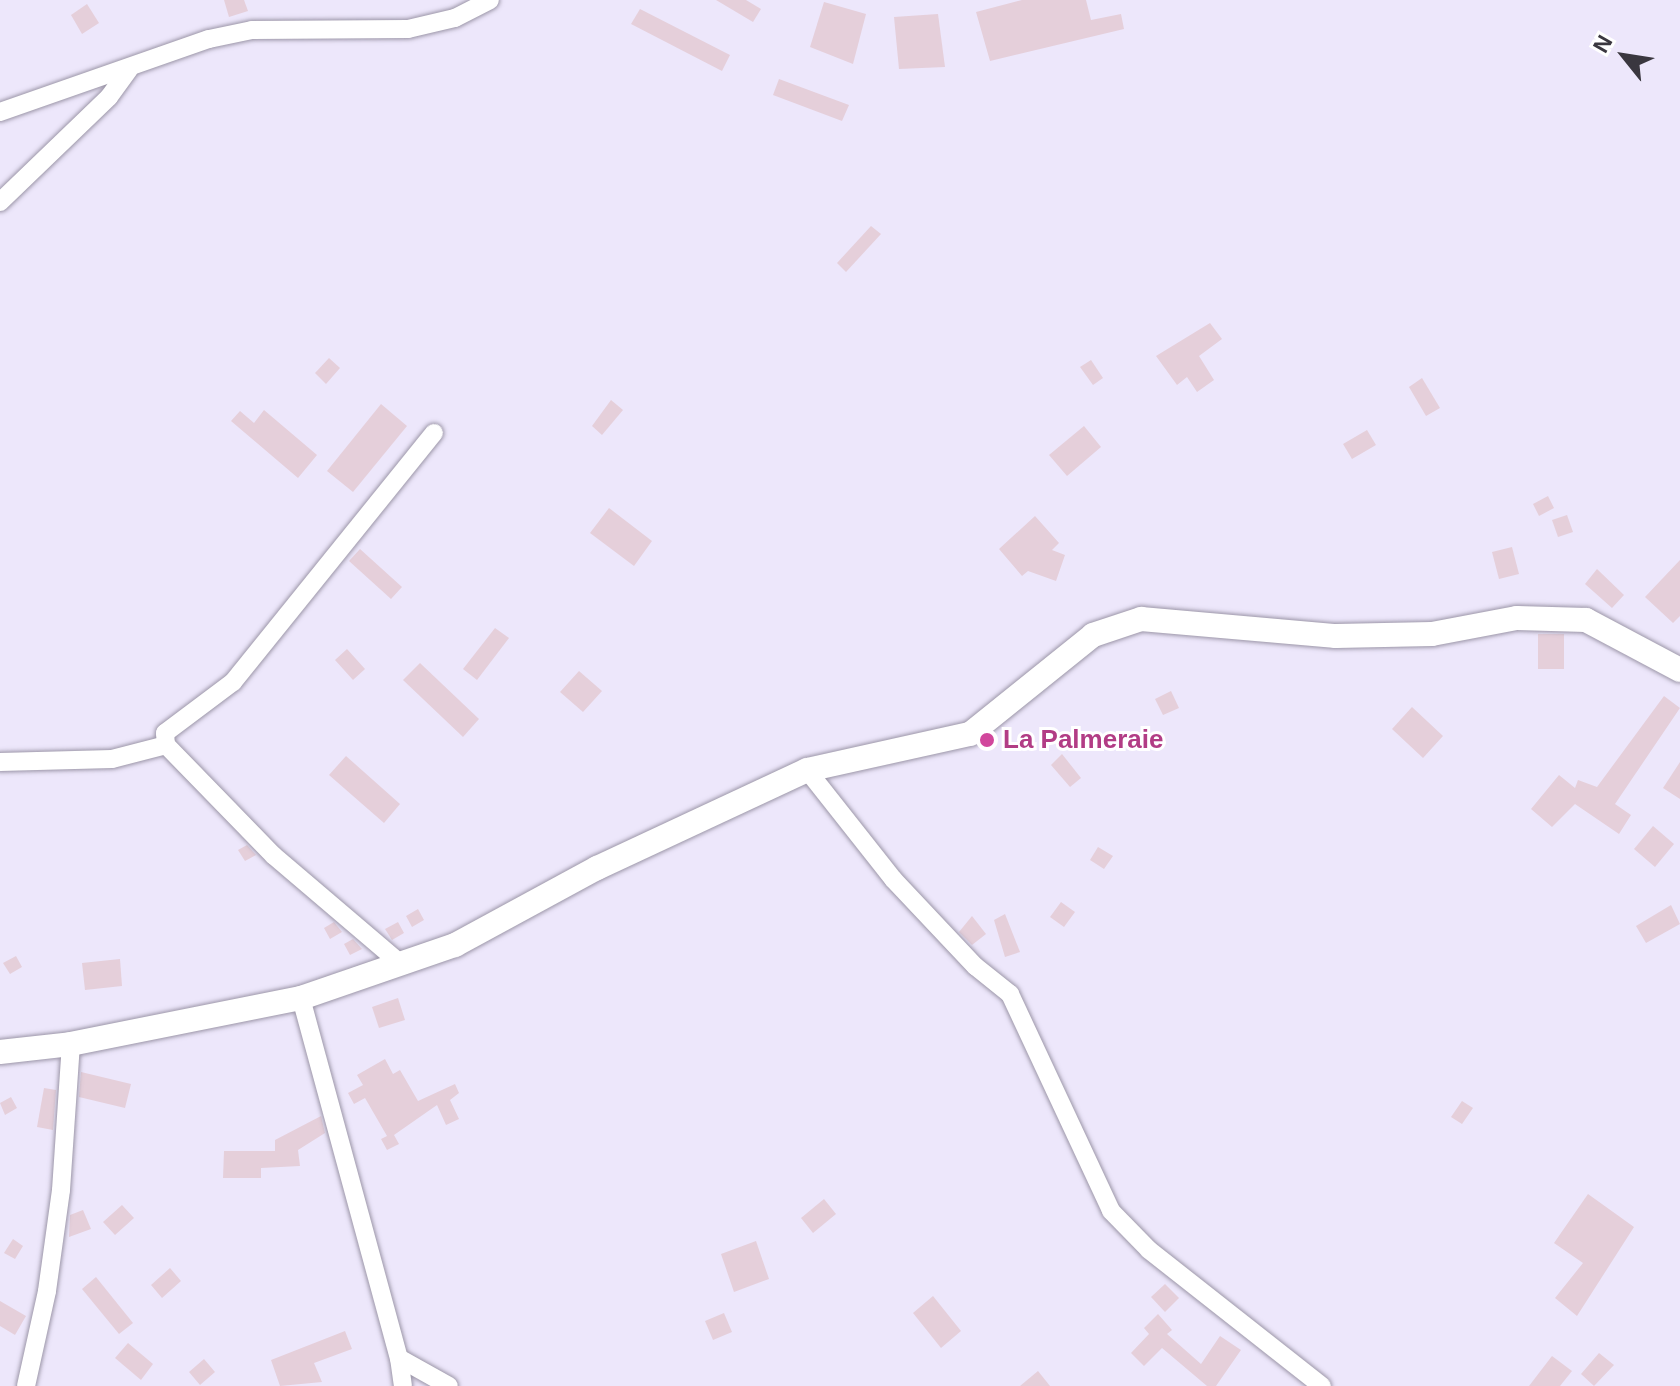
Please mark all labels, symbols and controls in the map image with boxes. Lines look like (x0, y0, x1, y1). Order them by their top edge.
north arrow (1584, 16, 1664, 96)
text: N (1588, 31, 1618, 57)
place label: La Palmeraie (1003, 724, 1163, 756)
marker: La Palmeraie (978, 731, 996, 749)

